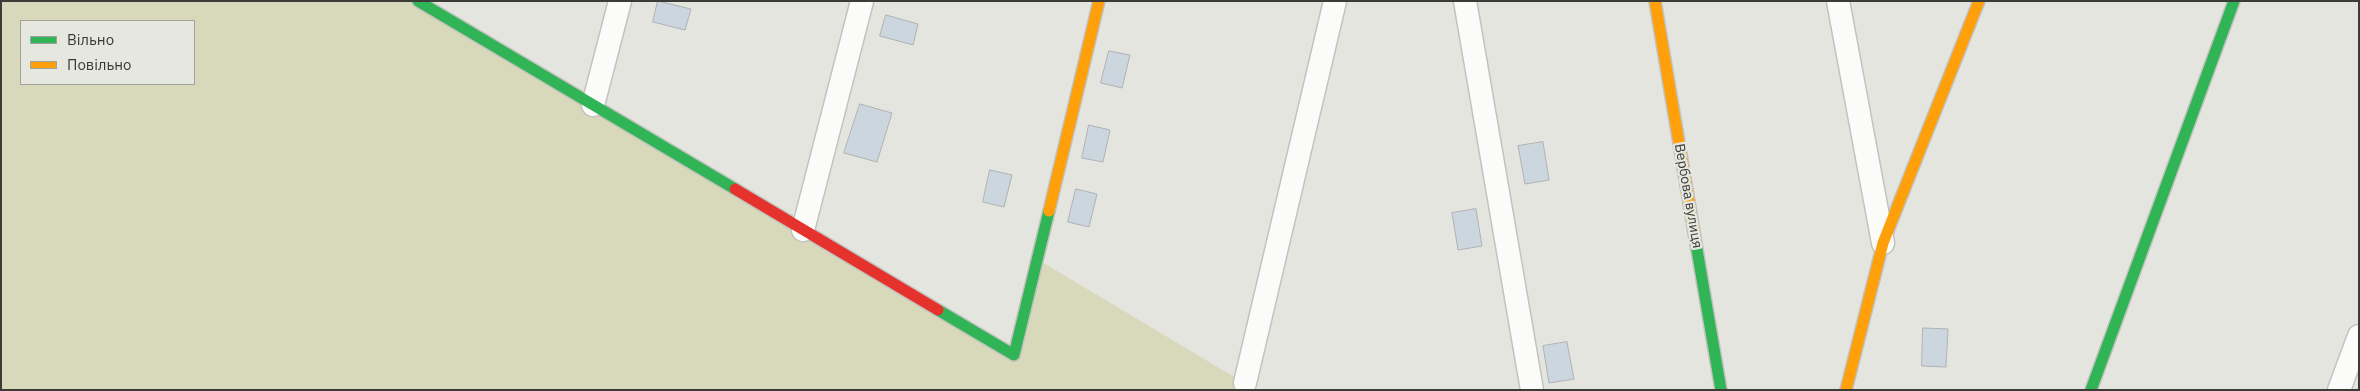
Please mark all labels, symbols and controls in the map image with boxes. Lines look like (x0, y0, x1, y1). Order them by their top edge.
legend (20, 20, 195, 85)
text: Вільно (67, 30, 114, 49)
text: Повільно (67, 55, 131, 74)
street label: Вербова вулиця (1671, 142, 1705, 250)

